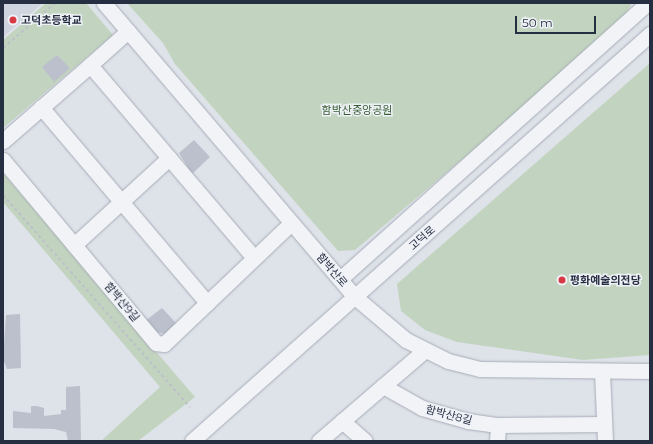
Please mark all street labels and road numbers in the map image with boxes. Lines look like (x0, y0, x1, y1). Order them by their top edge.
street label: 고덕로 (406, 223, 438, 253)
street label: 함박산로 (314, 250, 350, 290)
street label: 함박산9길 (102, 280, 142, 324)
street label: 함박산8길 (424, 402, 474, 428)

